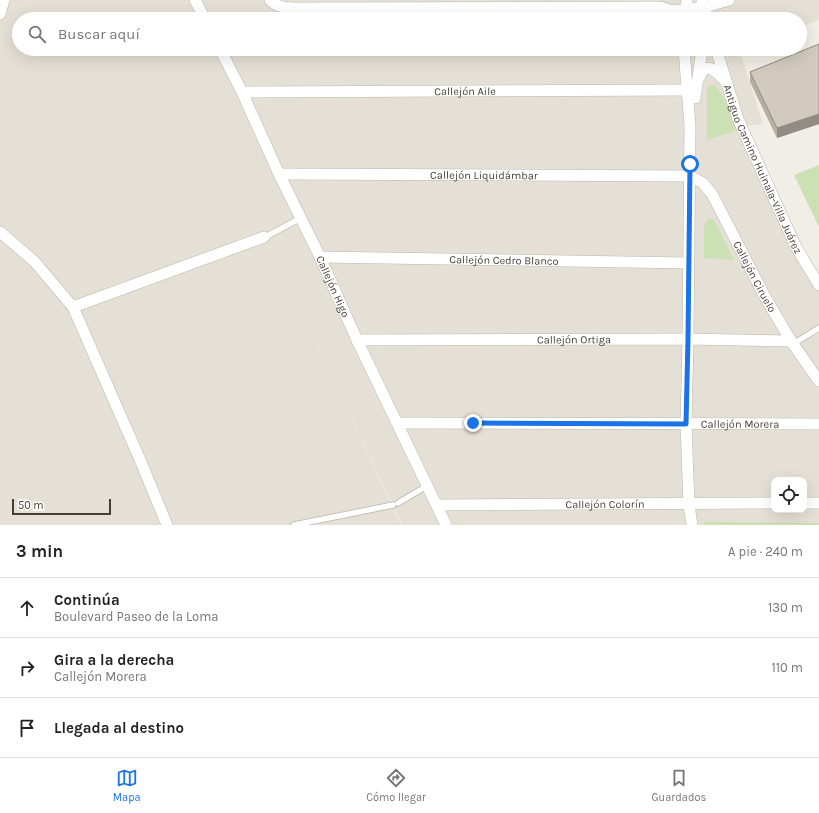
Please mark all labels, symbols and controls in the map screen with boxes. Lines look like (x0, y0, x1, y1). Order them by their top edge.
search box (12, 12, 807, 56)
icon: search (26, 23, 48, 45)
text: Buscar aquí (58, 25, 140, 43)
street label: Antiguo Camino Huinala-Villa Juárez (721, 83, 805, 256)
street label: Callejón Aile (434, 84, 496, 98)
route start (681, 155, 699, 173)
street label: Callejón Liquidámbar (430, 168, 538, 182)
street label: Callejón Ciruelo (731, 239, 779, 315)
street label: Callejón Higo (314, 253, 353, 319)
street label: Callejón Cedro Blanco (449, 253, 559, 267)
street label: Callejón Ortiga (537, 333, 611, 346)
route end (464, 414, 482, 432)
street label: Callejón Morera (701, 417, 779, 430)
map controls (771, 477, 807, 513)
button: locate (771, 477, 807, 513)
scale bar (12, 497, 111, 516)
street label: Callejón Colorín (565, 497, 645, 511)
text: 50 m (18, 499, 44, 512)
text: 3 min (16, 541, 63, 561)
text: A pie · 240 m (728, 544, 803, 559)
text: Continúa (54, 591, 120, 609)
icon: ahead (16, 597, 38, 619)
text: 130 m (768, 600, 803, 615)
text: Boulevard Paseo de la Loma (54, 609, 218, 624)
text: Gira a la derecha (54, 651, 174, 669)
icon: right (16, 657, 38, 679)
text: 110 m (771, 660, 803, 675)
text: Callejón Morera (54, 669, 147, 684)
icon: arrive (16, 717, 38, 739)
text: Llegada al destino (54, 719, 184, 737)
tab: Mapa (113, 767, 141, 804)
tab: Cómo llegar (366, 767, 426, 804)
tab: Guardados (652, 767, 706, 804)

